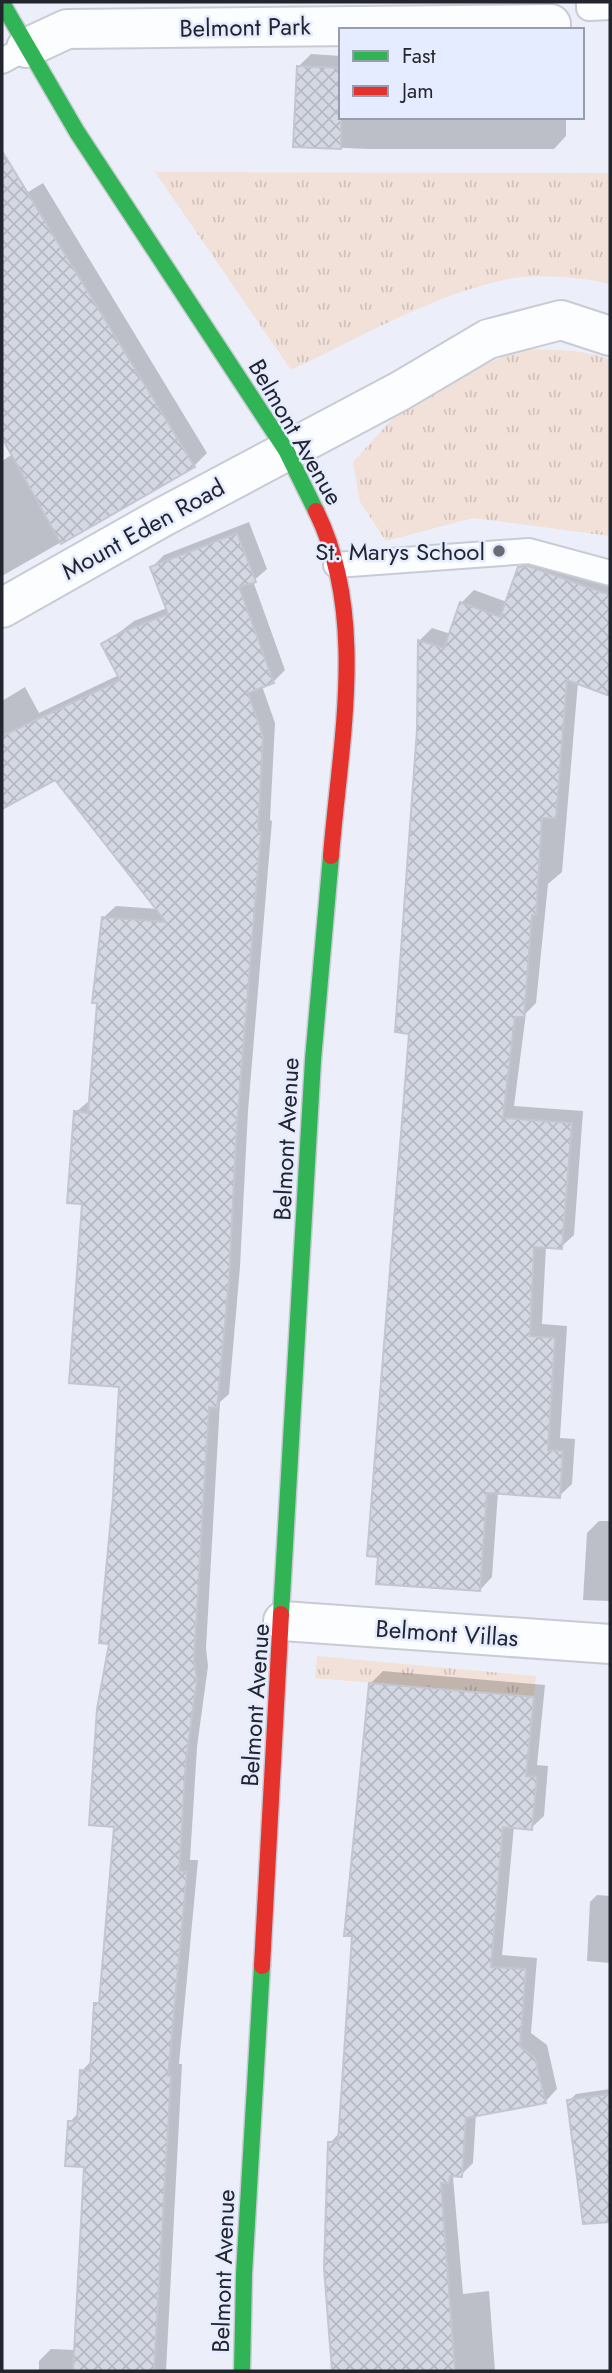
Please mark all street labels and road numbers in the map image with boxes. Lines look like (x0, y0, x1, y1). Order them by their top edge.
street label: Belmont Park (179, 8, 311, 46)
street label: Belmont Avenue (240, 352, 352, 512)
street label: Mount Eden Road (55, 470, 231, 588)
street label: Belmont Avenue (264, 1056, 308, 1222)
street label: Belmont Villas (374, 1611, 520, 1655)
street label: Belmont Avenue (232, 1622, 278, 1788)
street label: Belmont Avenue (203, 2189, 243, 2353)

